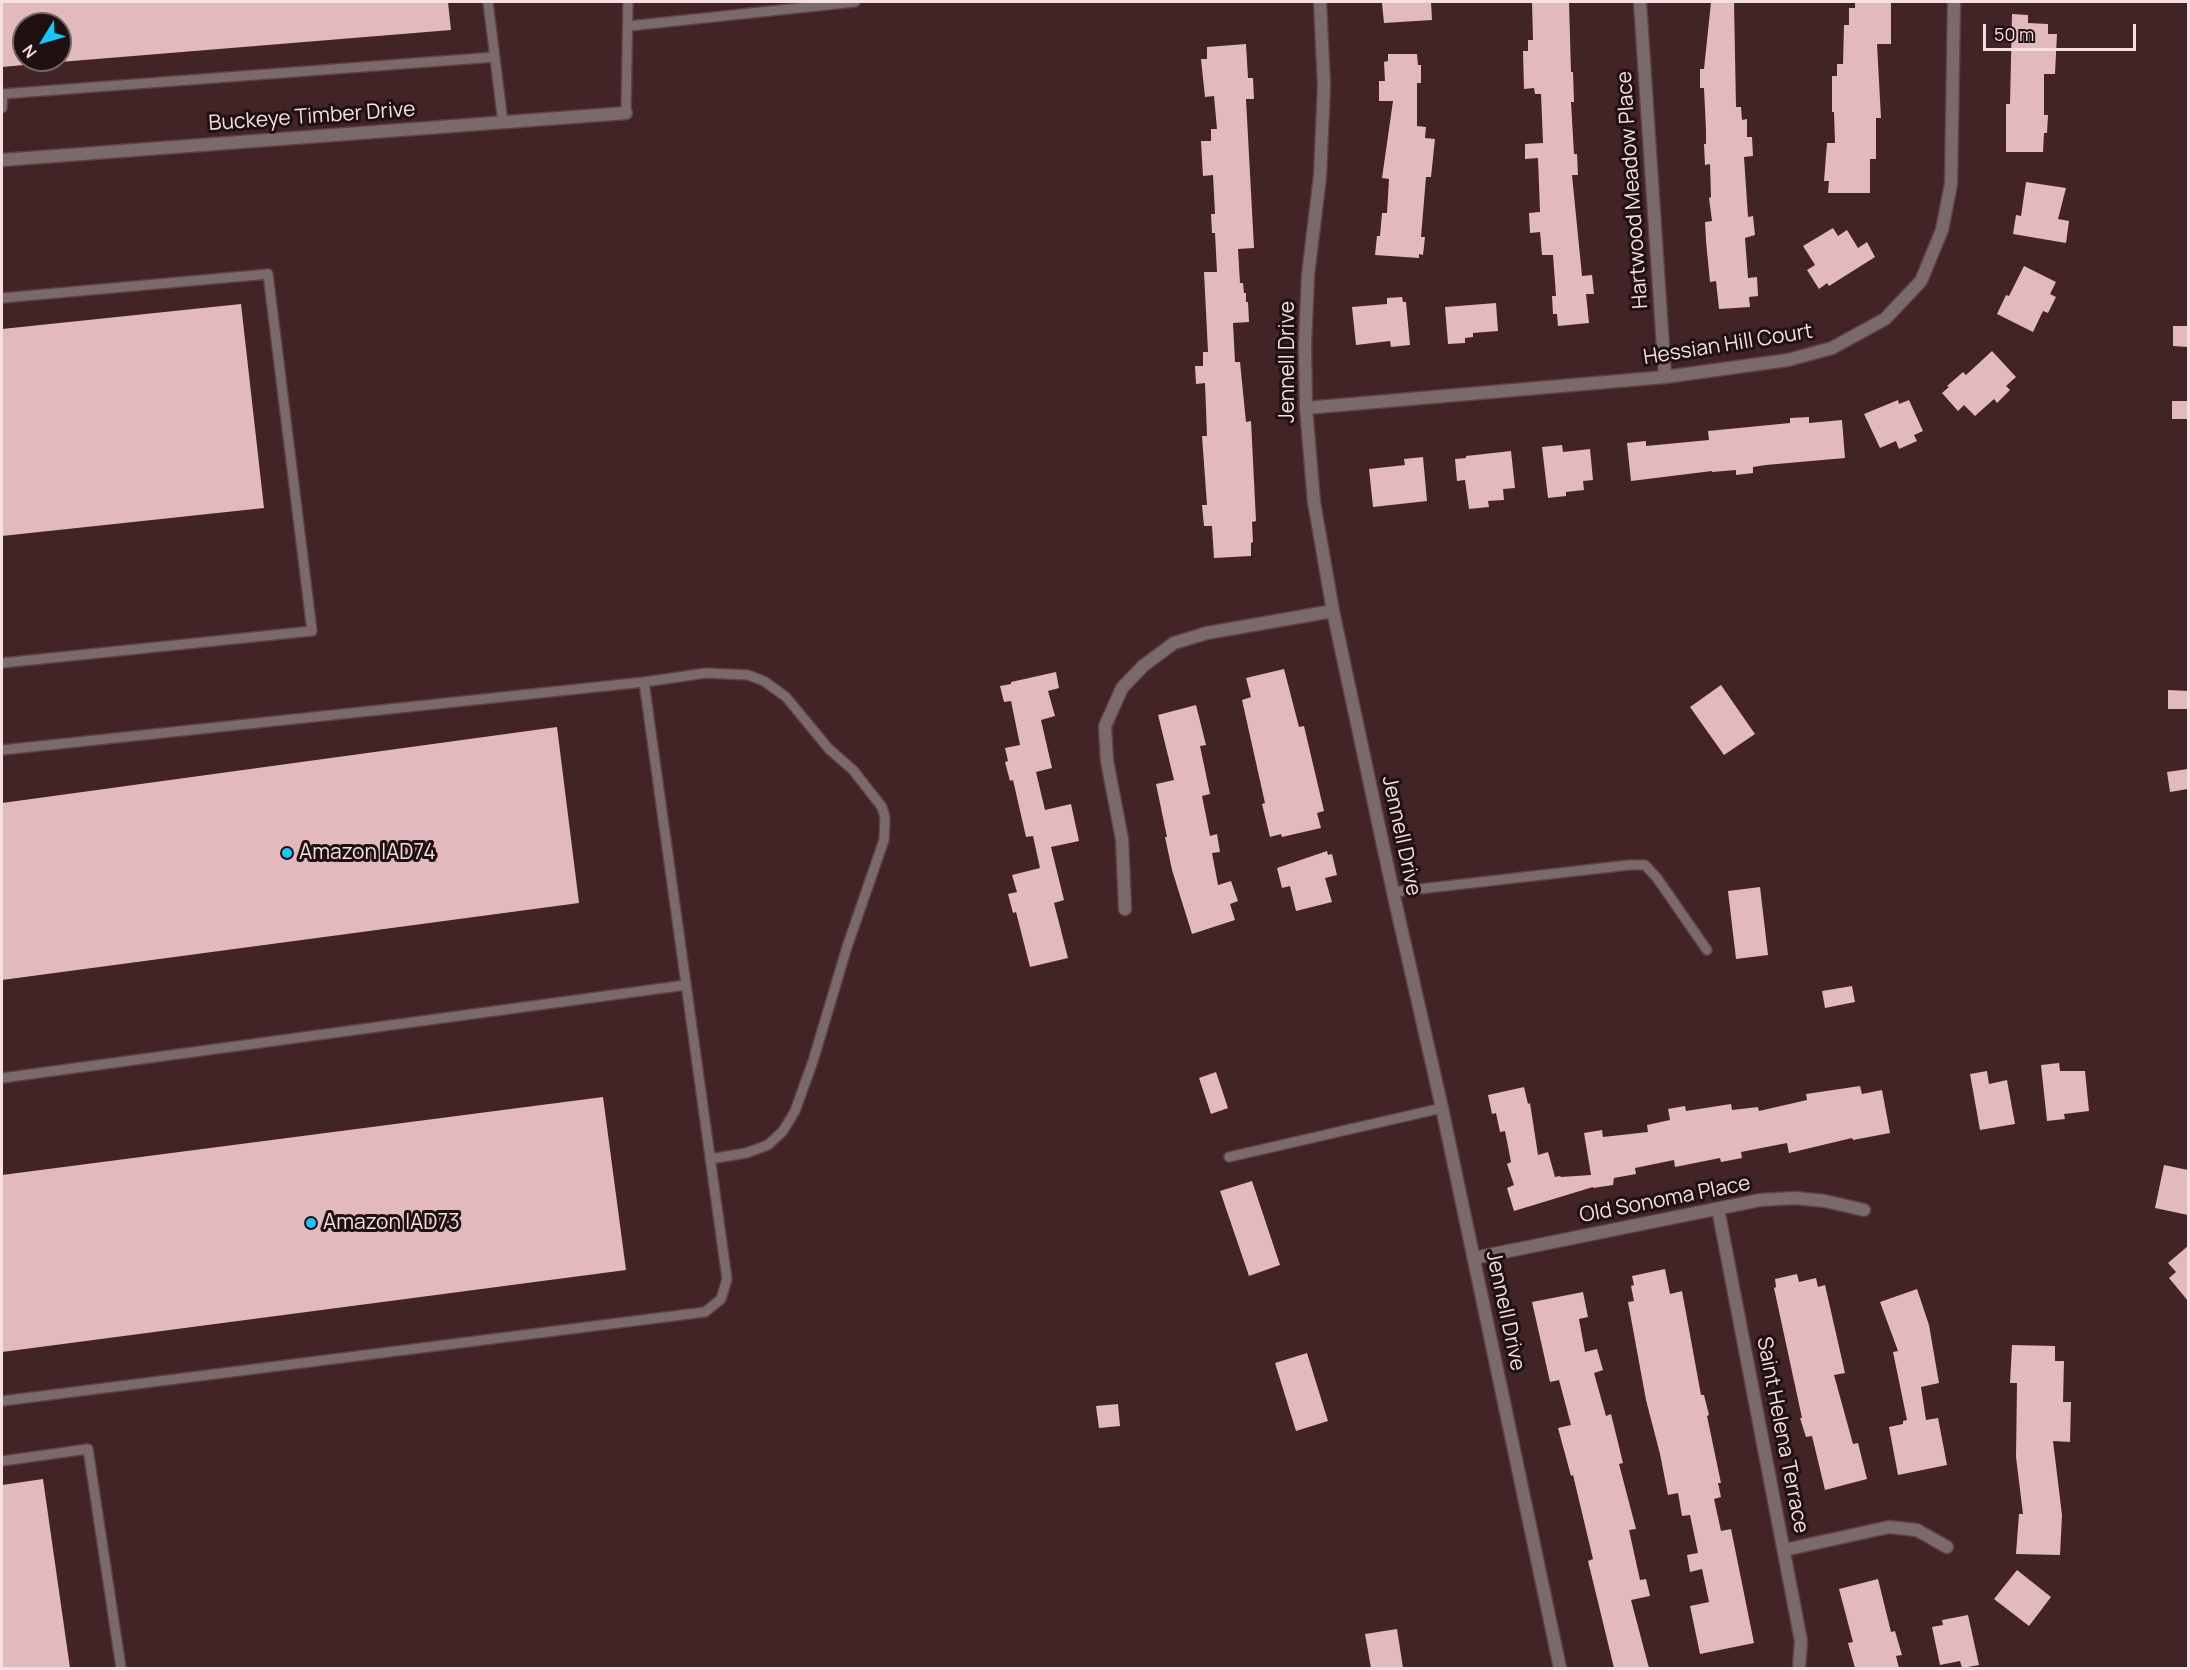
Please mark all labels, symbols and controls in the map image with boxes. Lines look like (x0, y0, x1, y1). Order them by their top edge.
north arrow (12, 12, 72, 72)
scale bar (1986, 12, 2139, 50)
text: 50 m (1994, 22, 2034, 46)
text: N (17, 40, 41, 63)
street label: Hartwood Meadow Place (1612, 70, 1654, 310)
street label: Buckeye Timber Drive (208, 97, 416, 137)
street label: Jennell Drive (1275, 301, 1301, 423)
street label: Hessian Hill Court (1642, 319, 1814, 371)
street label: Jennell Drive (1376, 774, 1426, 898)
place label: Amazon IAD74 (299, 840, 436, 866)
marker: Amazon IAD74 (280, 846, 294, 860)
street label: Old Sonoma Place (1577, 1171, 1753, 1229)
place label: Amazon IAD73 (323, 1210, 460, 1236)
marker: Amazon IAD73 (304, 1216, 318, 1230)
street label: Jennell Drive (1480, 1249, 1530, 1373)
street label: Saint Helena Terrace (1751, 1335, 1813, 1535)

